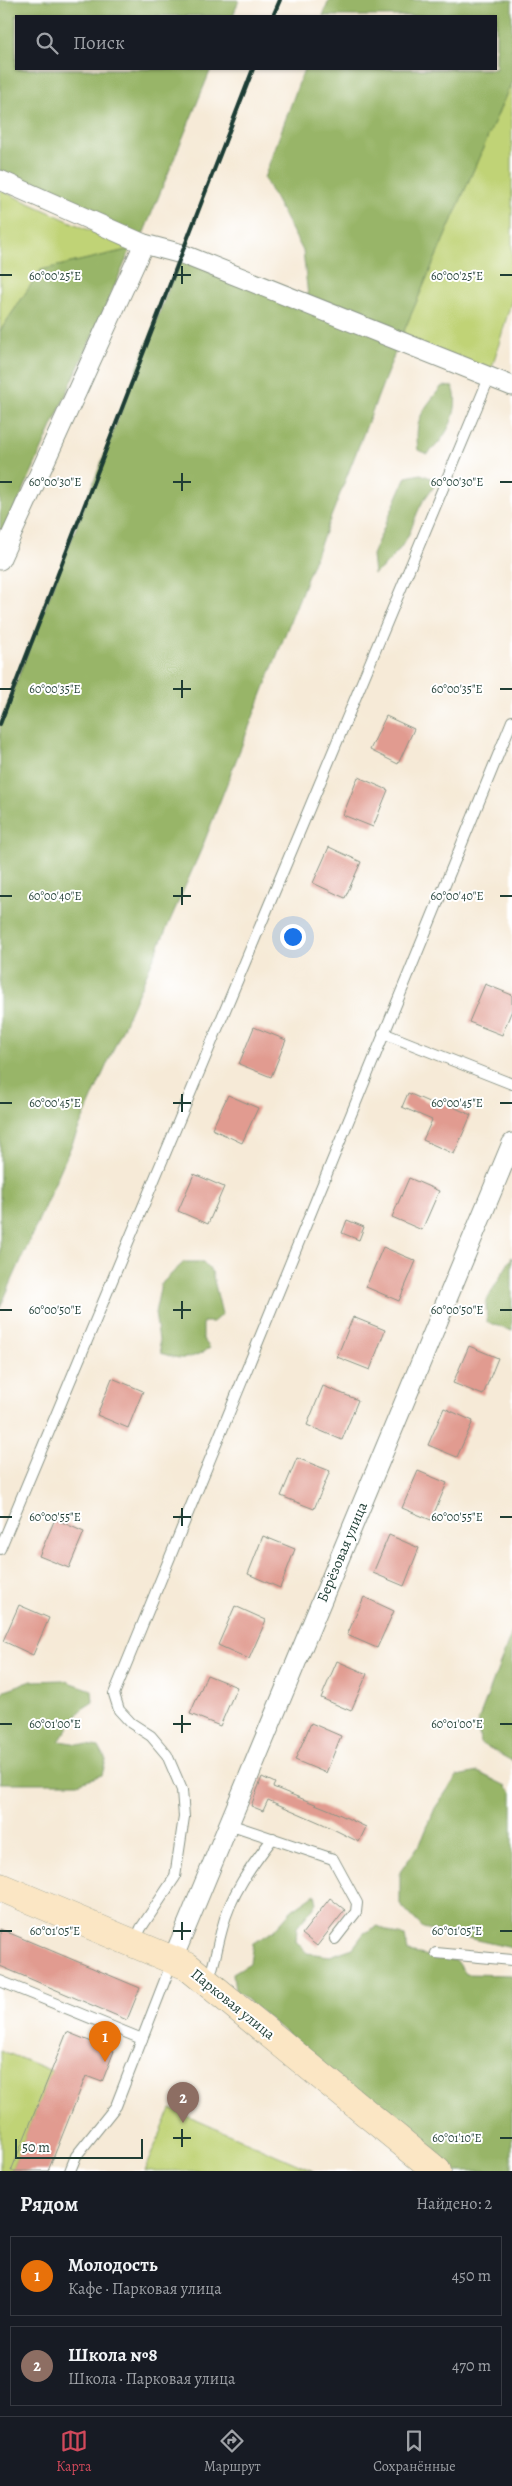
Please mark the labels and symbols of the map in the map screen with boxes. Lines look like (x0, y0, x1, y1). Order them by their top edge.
text: 60°00'25"E (29, 268, 81, 284)
text: 60°00'25"E (431, 268, 483, 284)
text: 60°00'30"E (29, 474, 81, 490)
text: 60°00'30"E (431, 474, 483, 490)
text: 60°00'35"E (29, 681, 81, 697)
text: 60°00'35"E (431, 681, 483, 697)
text: 60°00'40"E (29, 888, 81, 904)
text: 60°00'40"E (431, 888, 483, 904)
your location (280, 924, 306, 950)
text: 60°00'45"E (29, 1095, 81, 1111)
text: 60°00'45"E (431, 1095, 483, 1111)
text: 60°00'50"E (29, 1302, 81, 1318)
text: 60°00'50"E (431, 1302, 483, 1318)
street label: Берёзовая улица (312, 1499, 372, 1605)
text: 60°00'55"E (29, 1509, 81, 1525)
text: 60°00'55"E (431, 1509, 483, 1525)
text: 60°01'00"E (29, 1716, 81, 1732)
text: 60°01'00"E (431, 1716, 483, 1732)
text: 60°01'05"E (30, 1923, 80, 1939)
text: 60°01'05"E (432, 1923, 482, 1939)
street label: Парковая улица (187, 1964, 279, 2044)
pin: 1 (89, 2021, 121, 2062)
pin: 2 (167, 2082, 199, 2123)
text: 60°01'10"E (432, 2130, 482, 2146)
scale bar (15, 2136, 142, 2159)

